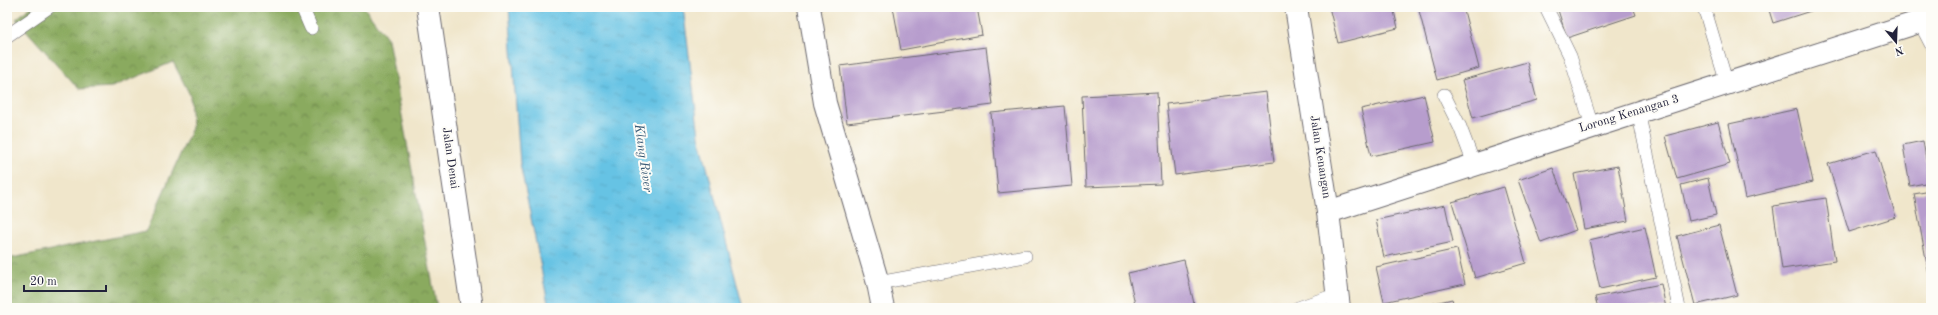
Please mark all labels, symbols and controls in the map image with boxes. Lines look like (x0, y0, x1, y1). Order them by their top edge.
north arrow (1876, 22, 1916, 62)
text: N (1892, 43, 1905, 57)
street label: Lorong Kenangan 3 (1578, 93, 1680, 135)
street label: Jalan Kenangan (1308, 115, 1333, 200)
water label: Klang River (632, 122, 654, 193)
street label: Jalan Denai (440, 126, 460, 190)
scale bar (24, 267, 106, 293)
text: 20 m (30, 276, 57, 288)

